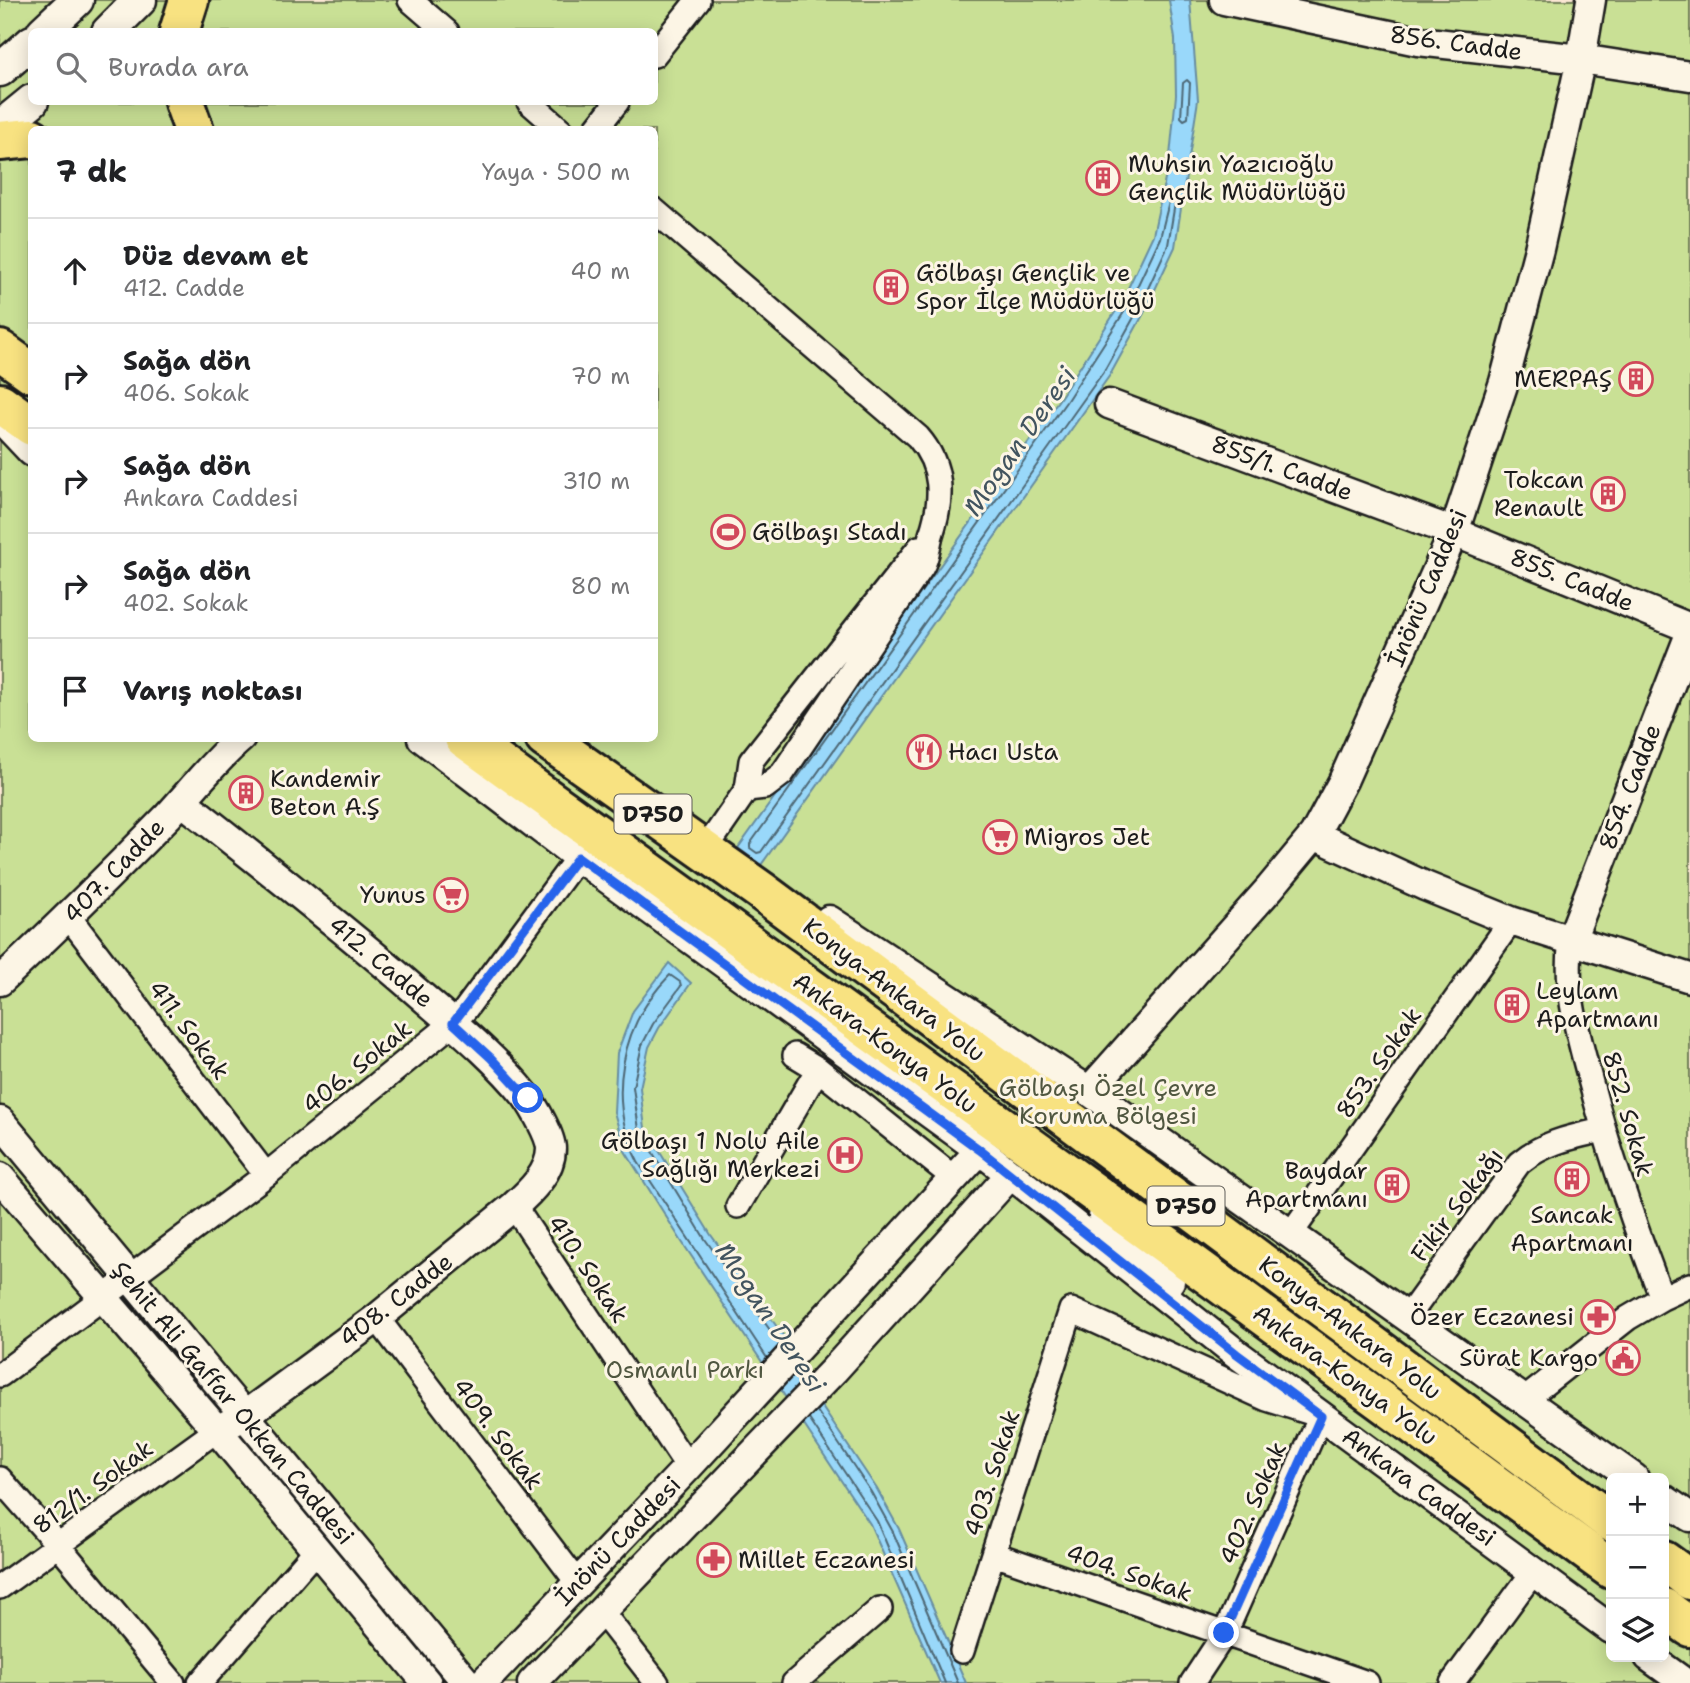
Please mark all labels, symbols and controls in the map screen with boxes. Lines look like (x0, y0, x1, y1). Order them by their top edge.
street label: 856. Cadde (1388, 18, 1524, 68)
search box (28, 28, 658, 105)
icon: search (52, 48, 90, 86)
text: Burada ara (108, 49, 249, 84)
place label: Muhsin Yazıcıoğlu Gençlik Müdürlüğü (1128, 148, 1346, 208)
text: 7 dk (56, 151, 127, 192)
text: Yaya · 500 m (482, 157, 630, 187)
building icon: Muhsin Yazıcıoğlu Gençlik Müdürlüğü (1084, 159, 1122, 197)
text: Düz devam et (123, 238, 308, 273)
icon: ahead (56, 252, 94, 290)
text: 40 m (570, 256, 630, 286)
place label: Gölbaşı Gençlik ve Spor İlçe Müdürlüğü (916, 257, 1155, 317)
building icon: Gölbaşı Gençlik ve Spor İlçe Müdürlüğü (872, 268, 910, 306)
text: 412. Cadde (123, 273, 245, 303)
text: Sağa dön (123, 343, 251, 378)
icon: right (56, 357, 94, 395)
water label: Mogan Deresi (955, 359, 1084, 523)
building icon: MERPAŞ (1617, 360, 1655, 398)
text: 70 m (571, 361, 630, 391)
place label: MERPAŞ (1514, 363, 1612, 395)
text: 406. Sokak (123, 378, 250, 408)
street label: 855/1. Cadde (1207, 428, 1357, 508)
text: Sağa dön (123, 448, 251, 483)
icon: right (56, 462, 94, 500)
place label: Tokcan Renault (1494, 464, 1584, 524)
text: 310 m (562, 466, 630, 496)
building icon: Tokcan Renault (1589, 475, 1627, 513)
text: Ankara Caddesi (123, 483, 298, 513)
street label: İnönü Caddesi (1379, 504, 1475, 672)
sports icon: Gölbaşı Stadı (709, 513, 747, 551)
place label: Gölbaşı Stadı (752, 516, 907, 548)
street label: 855. Cadde (1505, 541, 1639, 619)
text: Sağa dön (123, 553, 251, 588)
icon: right (56, 567, 94, 605)
text: 80 m (571, 571, 630, 601)
text: 402. Sokak (123, 588, 249, 618)
icon: arrive (56, 672, 94, 710)
text: Varış noktası (123, 673, 303, 708)
street label: 854. Cadde (1591, 719, 1669, 855)
restaurant icon: Hacı Usta (905, 733, 943, 771)
place label: Hacı Usta (948, 736, 1058, 768)
place label: Kandemir Beton A.Ş (270, 763, 381, 823)
building icon: Kandemir Beton A.Ş (227, 774, 265, 812)
road number: D750 (614, 794, 692, 834)
street label: 407. Cadde (56, 812, 172, 930)
supermarket icon: Migros Jet (981, 818, 1019, 856)
place label: Migros Jet (1024, 821, 1150, 853)
supermarket icon: Yunus (432, 876, 470, 914)
place label: Yunus (360, 879, 426, 911)
street label: 412. Cadde (322, 909, 440, 1015)
street label: Konya-Ankara Yolu (796, 911, 992, 1069)
street label: Ankara-Konya Yolu (786, 965, 984, 1121)
street label: 411. Sokak (141, 974, 237, 1086)
place label: Leylam Apartmanı (1536, 975, 1659, 1035)
building icon: Leylam Apartmanı (1493, 986, 1531, 1024)
street label: 853. Sokak (1329, 1001, 1429, 1125)
street label: 406. Sokak (296, 1013, 418, 1121)
street label: 852. Sokak (1595, 1048, 1661, 1180)
park label: Gölbaşı Özel Çevre Koruma Bölgesi (999, 1072, 1217, 1132)
route start (512, 1082, 543, 1113)
place label: Gölbaşı 1 Nolu Aile Sağlığı Merkezi (601, 1125, 820, 1185)
hospital icon: Gölbaşı 1 Nolu Aile Sağlığı Merkezi (826, 1136, 864, 1174)
street label: Fikir Sokağı (1404, 1141, 1510, 1269)
place label: Baydar Apartmanı (1245, 1155, 1368, 1215)
building icon: Sancak Apartmanı (1553, 1160, 1591, 1198)
building icon: Baydar Apartmanı (1373, 1166, 1411, 1204)
road number: D750 (1148, 1186, 1224, 1226)
place label: Sancak Apartmanı (1510, 1199, 1634, 1259)
street label: 410. Sokak (540, 1209, 636, 1329)
water label: Mogan Deresi (708, 1235, 835, 1400)
street label: 408. Cadde (333, 1246, 459, 1354)
street label: Konya-Ankara Yolu (1252, 1249, 1448, 1407)
street label: Şehit Ali Gaffar Okkan Caddesi (105, 1254, 361, 1552)
street label: Ankara-Konya Yolu (1246, 1297, 1444, 1453)
pharmacy icon: Özer Eczanesi (1579, 1298, 1617, 1336)
place label: Özer Eczanesi (1410, 1301, 1574, 1333)
public building icon: Sürat Kargo (1604, 1339, 1642, 1377)
place label: Sürat Kargo (1459, 1342, 1598, 1374)
park label: Osmanlı Parkı (606, 1354, 764, 1386)
street label: 409. Sokak (445, 1372, 551, 1496)
street label: 403. Sokak (956, 1406, 1028, 1540)
street label: Ankara Caddesi (1336, 1420, 1502, 1554)
street label: 812/1. Sokak (26, 1433, 160, 1541)
street label: 402. Sokak (1212, 1437, 1294, 1569)
street label: İnönü Caddesi (548, 1469, 688, 1613)
map controls (1606, 1473, 1669, 1662)
button: + (1606, 1473, 1669, 1536)
button: − (1606, 1536, 1669, 1599)
street label: 404. Sokak (1062, 1537, 1196, 1609)
pharmacy icon: Millet Eczanesi (695, 1541, 733, 1579)
place label: Millet Eczanesi (738, 1544, 915, 1576)
button: layers (1606, 1599, 1669, 1662)
route end (1208, 1617, 1239, 1648)

